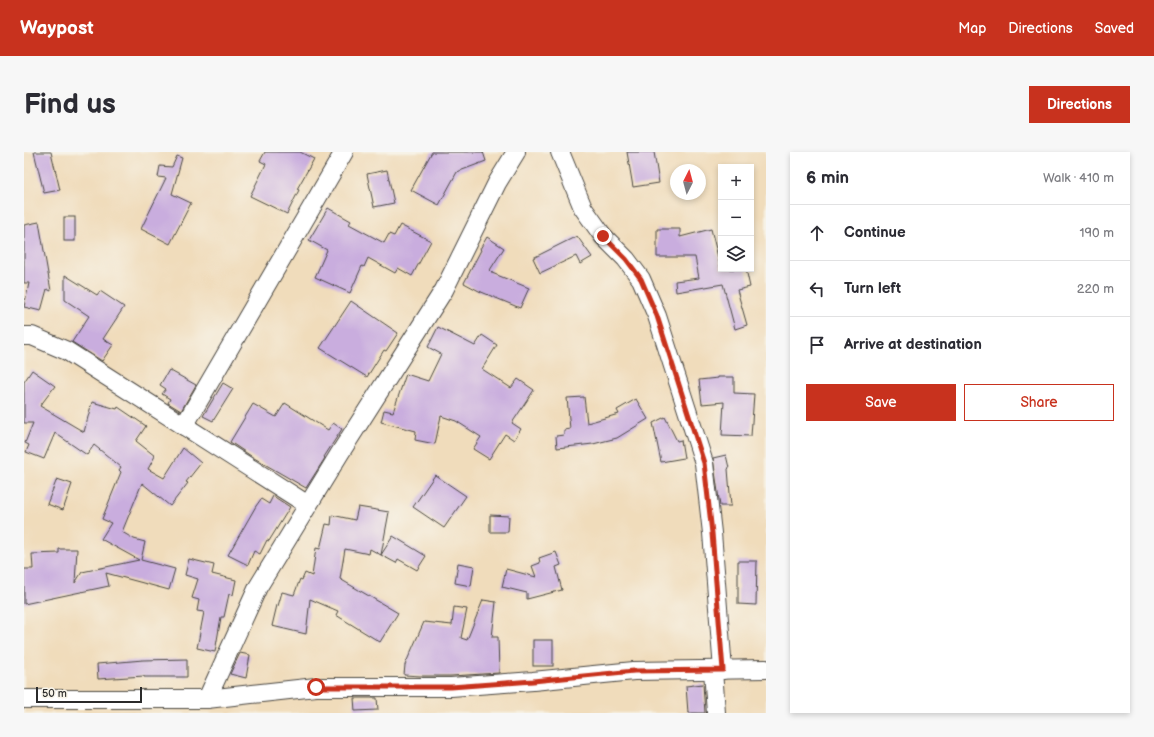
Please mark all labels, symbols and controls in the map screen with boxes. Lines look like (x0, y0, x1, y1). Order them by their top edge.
text: Waypost (20, 17, 94, 40)
text: Map (958, 20, 986, 37)
text: Directions (1008, 20, 1073, 37)
text: Saved (1095, 20, 1134, 37)
button: Directions (1029, 86, 1130, 123)
text: Find us (24, 88, 116, 121)
north arrow (670, 164, 706, 200)
map controls (718, 164, 754, 272)
button: + (718, 164, 754, 200)
text: 6 min (806, 168, 849, 188)
text: Walk · 410 m (1043, 170, 1114, 186)
button: − (718, 200, 754, 236)
icon: ahead (806, 222, 828, 244)
text: Continue (844, 223, 906, 242)
text: 190 m (1080, 225, 1114, 241)
route end (594, 227, 612, 245)
button: layers (718, 236, 754, 272)
icon: left (806, 278, 828, 300)
text: Turn left (844, 279, 901, 298)
text: 220 m (1077, 281, 1114, 297)
icon: arrive (806, 334, 828, 356)
text: Arrive at destination (844, 335, 982, 354)
button: Save (806, 384, 956, 421)
button: Share (964, 384, 1114, 421)
route start (307, 678, 325, 696)
scale bar (36, 685, 142, 704)
text: 50 m (42, 687, 67, 700)

